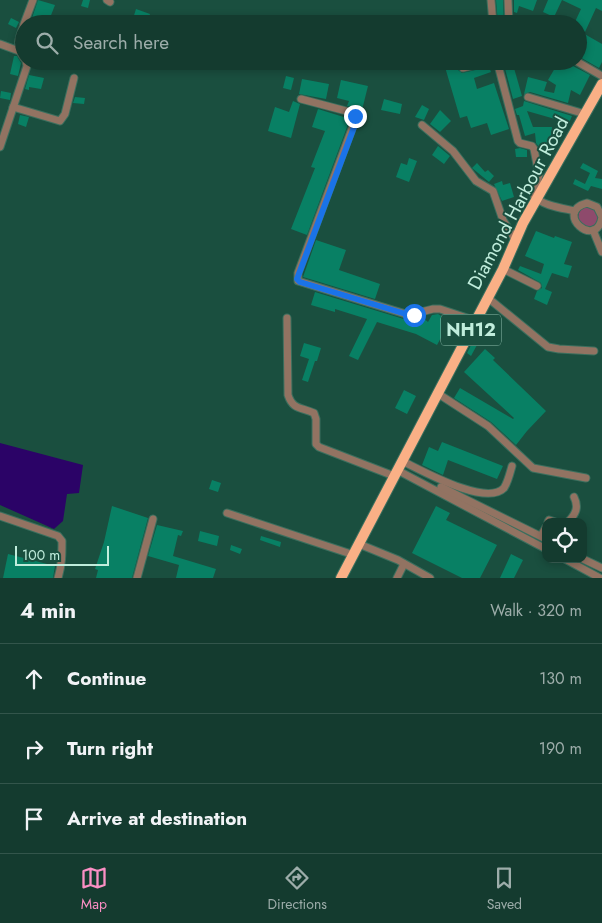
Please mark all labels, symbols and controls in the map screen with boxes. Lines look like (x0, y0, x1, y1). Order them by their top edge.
search box (15, 15, 587, 70)
icon: search (33, 29, 61, 57)
text: Search here (73, 29, 169, 56)
route end (344, 105, 367, 128)
street label: Diamond Harbour Road (461, 112, 575, 294)
route start (403, 304, 426, 327)
road number: NH12 (441, 314, 501, 346)
map controls (542, 518, 587, 563)
button: locate (542, 518, 587, 563)
scale bar (15, 543, 109, 566)
text: 100 m (22, 545, 60, 565)
text: 4 min (20, 596, 76, 626)
text: Walk · 320 m (490, 599, 582, 622)
icon: ahead (20, 665, 48, 693)
text: Continue (67, 665, 146, 692)
text: 130 m (539, 667, 582, 690)
icon: right (20, 735, 48, 763)
text: Turn right (67, 735, 153, 762)
text: 190 m (539, 737, 582, 760)
icon: arrive (20, 805, 48, 833)
text: Arrive at destination (67, 805, 247, 832)
tab: Map (80, 864, 108, 914)
tab: Directions (268, 864, 327, 914)
tab: Saved (487, 864, 522, 914)

